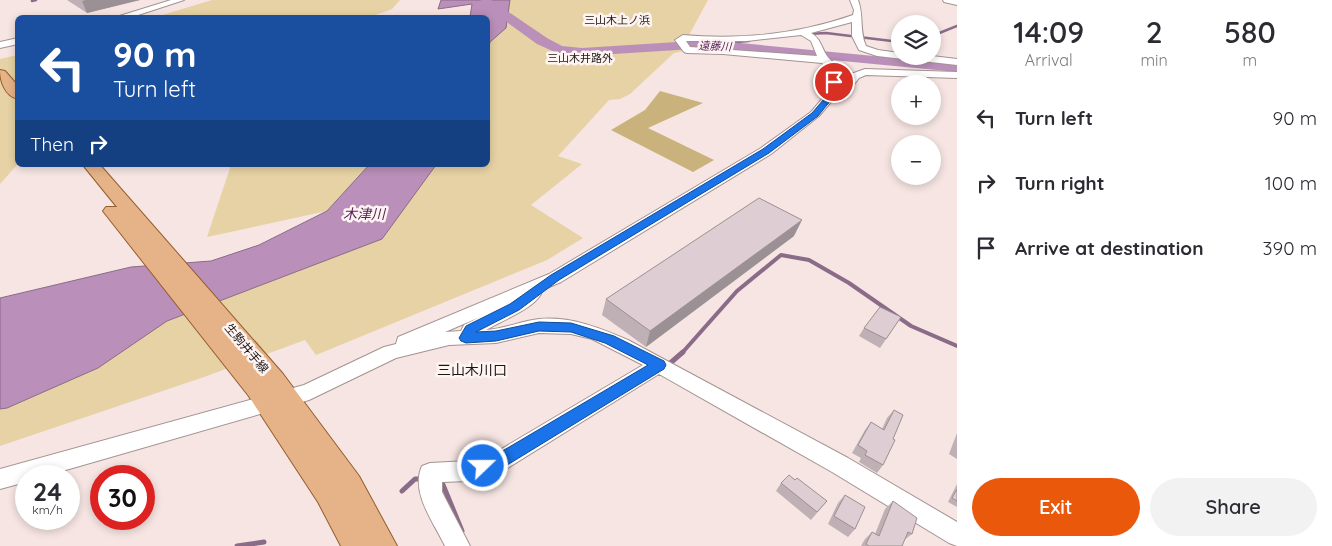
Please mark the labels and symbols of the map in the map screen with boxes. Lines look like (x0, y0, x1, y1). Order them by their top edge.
district label: 三山木上ノ浜 (584, 13, 650, 27)
water label: 遠藤川 (698, 38, 733, 54)
district label: 三山木井路外 (547, 51, 613, 65)
pin (813, 61, 855, 103)
water label: 木津川 (343, 205, 387, 223)
street label: 生駒井手線 (222, 320, 272, 376)
district label: 三山木川口 (437, 361, 507, 379)
position arrow (456, 439, 508, 491)
speed limit sign: 30 (90, 465, 155, 530)

